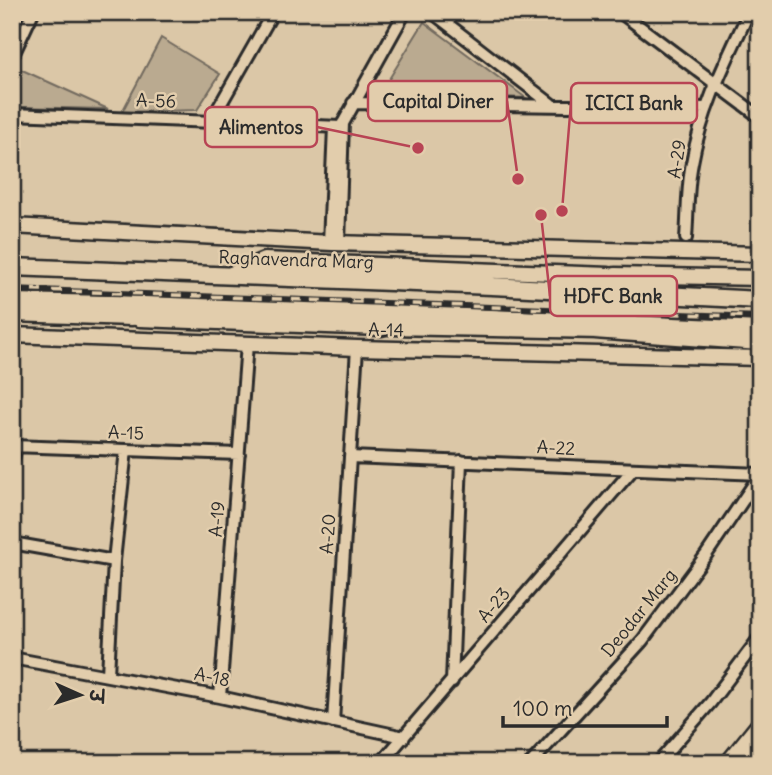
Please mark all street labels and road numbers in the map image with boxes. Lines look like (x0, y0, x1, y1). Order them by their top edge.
street label: A-56 (136, 88, 176, 113)
street label: A-29 (662, 138, 691, 180)
street label: Raghavendra Marg (218, 245, 374, 274)
street label: A-14 (368, 318, 404, 341)
street label: A-15 (108, 420, 144, 445)
street label: A-22 (536, 435, 576, 460)
street label: A-19 (203, 500, 230, 538)
street label: A-20 (315, 513, 340, 555)
street label: Deodar Marg (596, 564, 681, 662)
street label: A-23 (472, 582, 515, 627)
street label: A-18 (192, 662, 232, 691)

